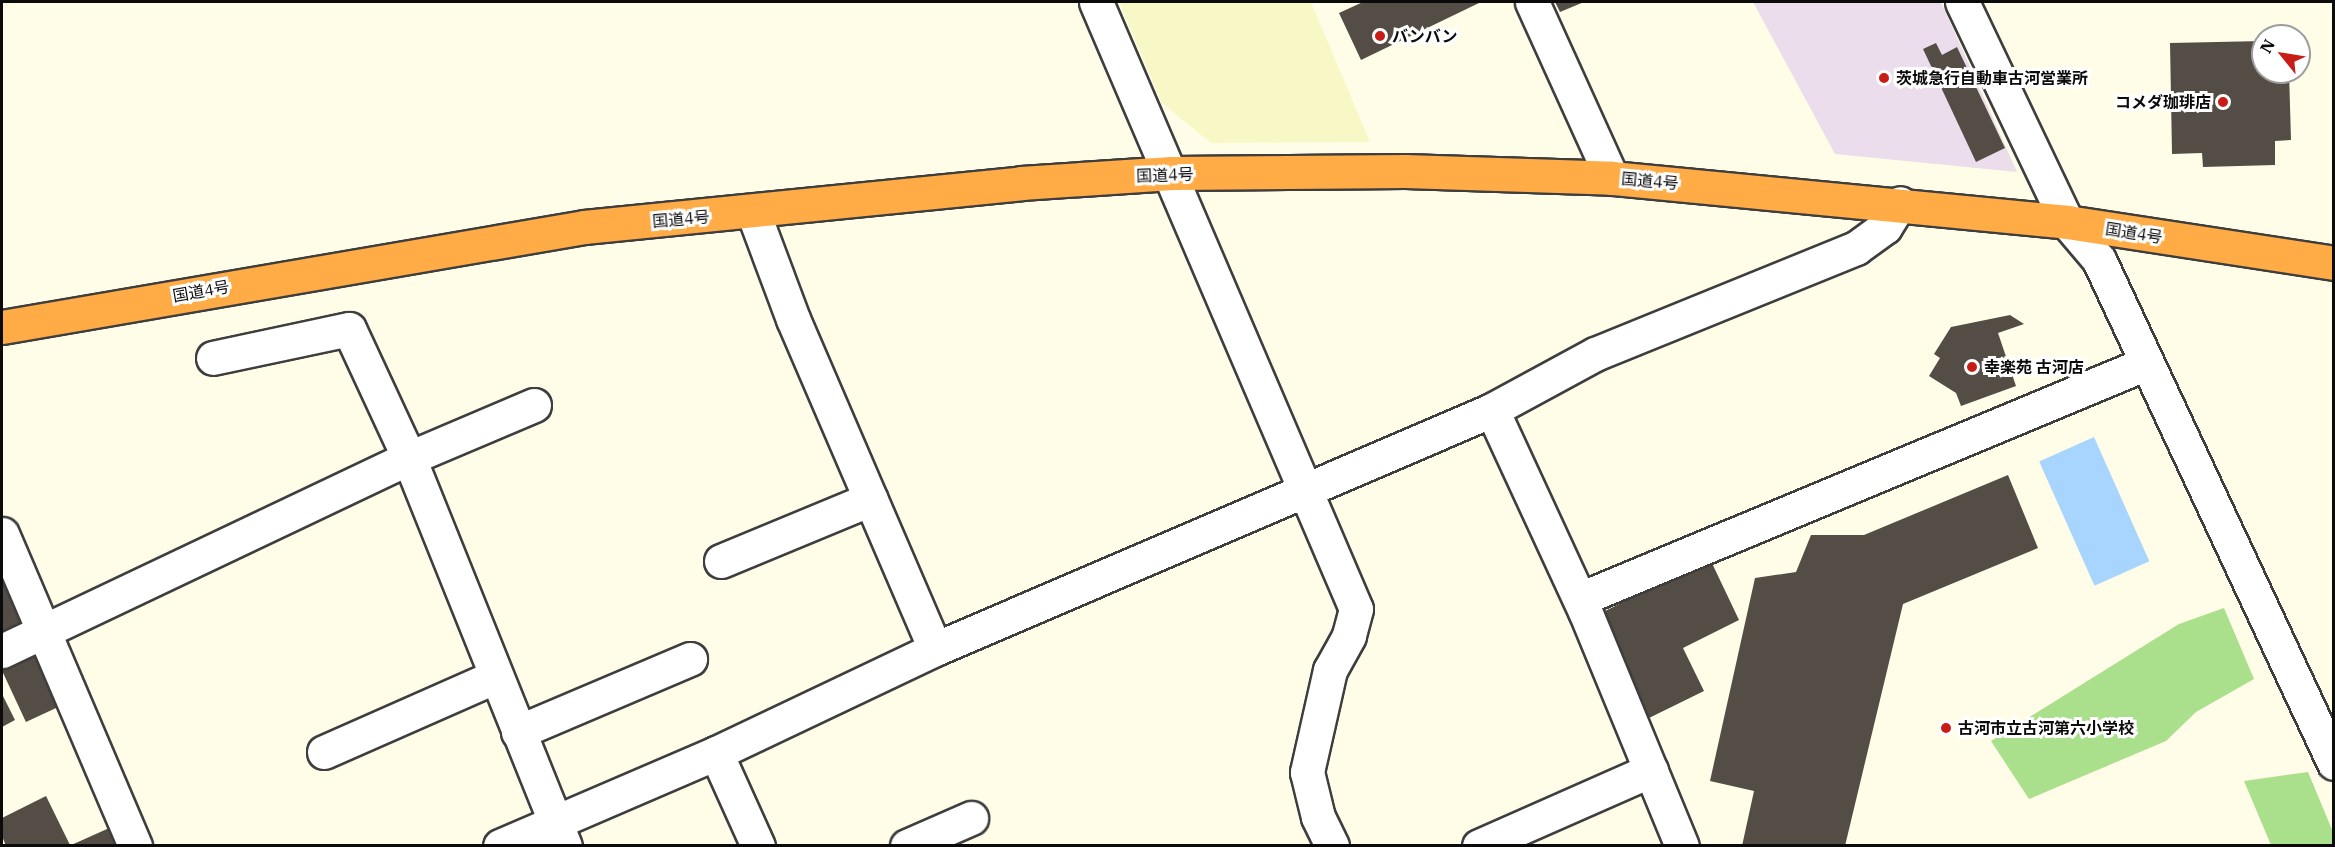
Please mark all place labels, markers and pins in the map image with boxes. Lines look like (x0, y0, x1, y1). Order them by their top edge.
place label: バンバン (1392, 26, 1456, 46)
marker: バンバン (1373, 29, 1387, 43)
place label: 茨城急行自動車古河営業所 (1896, 68, 2088, 88)
marker: 茨城急行自動車古河営業所 (1877, 71, 1891, 85)
place label: コメダ珈琲店 (2115, 92, 2211, 112)
marker: コメダ珈琲店 (2216, 95, 2230, 109)
place label: 幸楽苑 古河店 (1984, 357, 2084, 377)
marker: 幸楽苑 古河店 (1965, 360, 1979, 374)
place label: 古河市立古河第六小学校 (1958, 718, 2134, 738)
marker: 古河市立古河第六小学校 (1939, 721, 1953, 735)

